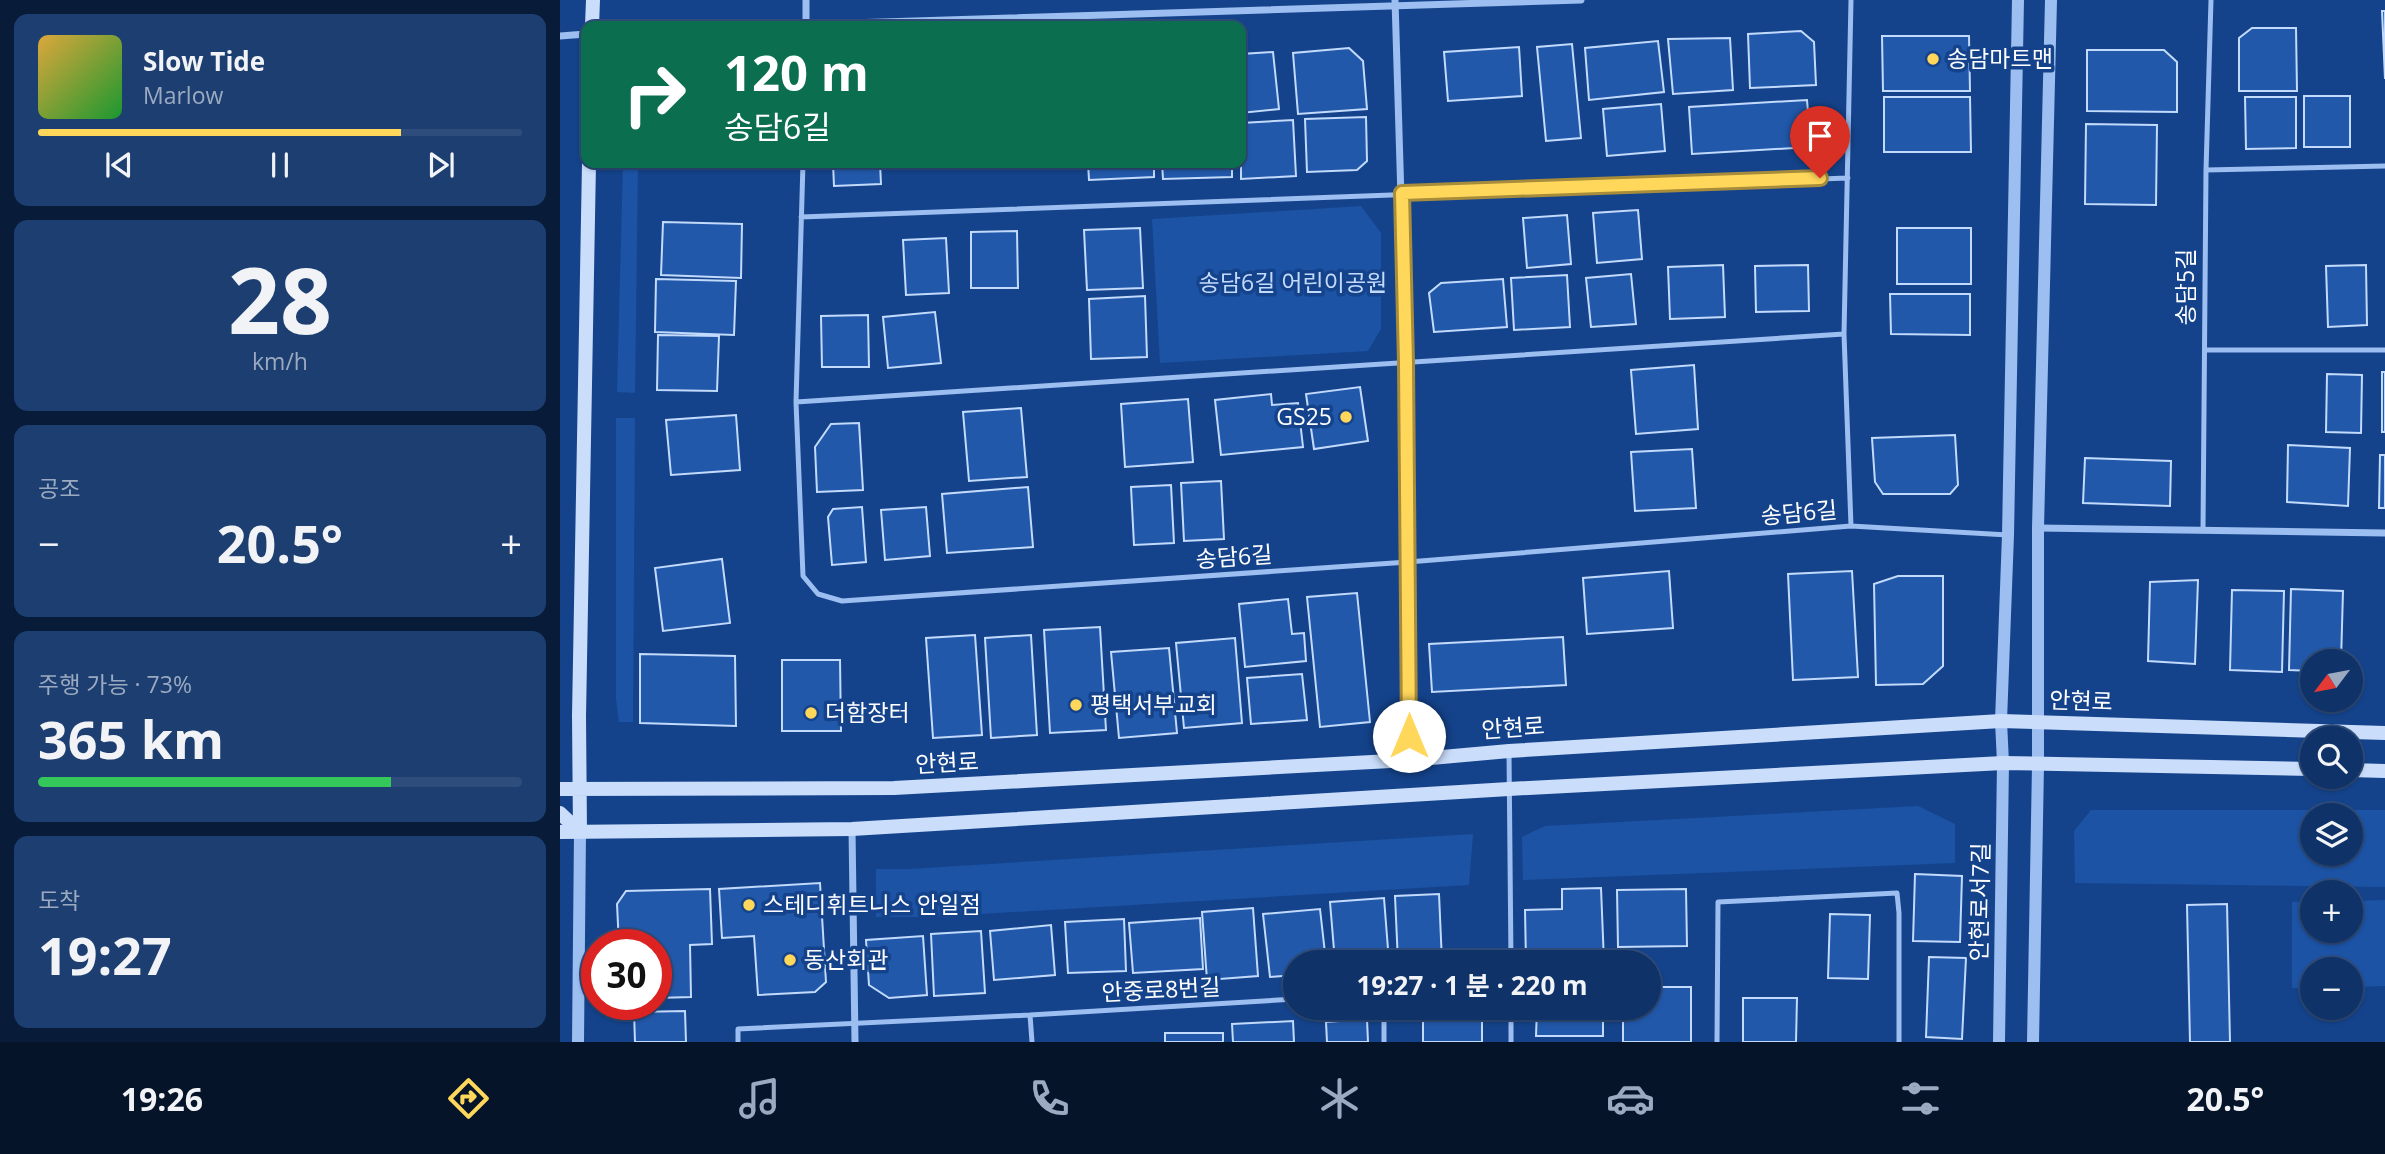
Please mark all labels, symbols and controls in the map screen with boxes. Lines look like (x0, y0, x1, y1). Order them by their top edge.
text: 120 m (724, 39, 869, 105)
place label: 송담마트맨 (1947, 42, 2053, 74)
text: Slow Tide (143, 43, 265, 79)
icon: right (609, 49, 700, 140)
marker: 송담마트맨 (1925, 51, 1941, 67)
text: Marlow (143, 79, 223, 111)
text: 송담6길 (724, 105, 831, 148)
pin (1790, 106, 1850, 178)
icon: arrive (1801, 117, 1839, 155)
icon: previous (100, 146, 138, 184)
icon: pause (261, 146, 299, 184)
icon: next (422, 146, 460, 184)
text: 28 (228, 237, 332, 361)
street label: 송담5길 (2169, 249, 2201, 325)
park label: 송담6길 어린이공원 (1199, 266, 1387, 298)
text: km/h (252, 345, 308, 377)
place label: GS25 (1276, 400, 1332, 432)
marker: GS25 (1338, 409, 1354, 425)
text: 공조 (38, 472, 80, 504)
street label: 송담6길 (1759, 493, 1838, 531)
text: 20.5° (217, 507, 343, 578)
text: − (38, 517, 60, 569)
text: + (500, 517, 522, 569)
street label: 송담6길 (1195, 537, 1273, 575)
north arrow (2300, 649, 2362, 712)
map controls (2300, 649, 2363, 1020)
text: 주행 가능 · 73% (38, 668, 192, 700)
street label: 안현로 (2049, 683, 2113, 717)
place label: 평택서부교회 (1090, 688, 1217, 720)
place label: 더함장터 (825, 696, 910, 728)
marker: 평택서부교회 (1068, 697, 1084, 713)
position arrow (1372, 699, 1446, 773)
text: 365 km (38, 703, 224, 774)
marker: 더함장터 (803, 705, 819, 721)
street label: 안현로 (1480, 709, 1546, 745)
button: search (2300, 726, 2363, 789)
street label: 안현로 (914, 744, 979, 780)
button: layers (2300, 803, 2363, 866)
street label: 안현로서7길 (1962, 842, 1996, 962)
button: + (2300, 880, 2363, 943)
text: 도착 (38, 884, 80, 916)
place label: 스테디휘트니스 안일점 (763, 888, 981, 920)
marker: 스테디휘트니스 안일점 (741, 897, 757, 913)
text: 19:27 (38, 919, 172, 990)
speed limit sign: 30 (581, 929, 672, 1020)
place label: 동산회관 (804, 943, 889, 975)
marker: 동산회관 (782, 952, 798, 968)
button: − (2300, 957, 2363, 1020)
text: 19:27 · 1 분 · 220 m (1356, 967, 1588, 1003)
street label: 안중로8번길 (1101, 970, 1221, 1008)
icon: directions (444, 1074, 493, 1123)
icon: music (735, 1074, 784, 1123)
icon: phone (1025, 1074, 1074, 1123)
icon: climate (1315, 1074, 1364, 1123)
icon: car (1606, 1074, 1655, 1123)
icon: filters (1896, 1074, 1945, 1123)
text: 19:26 (121, 1077, 203, 1120)
text: 20.5° (2187, 1077, 2264, 1120)

